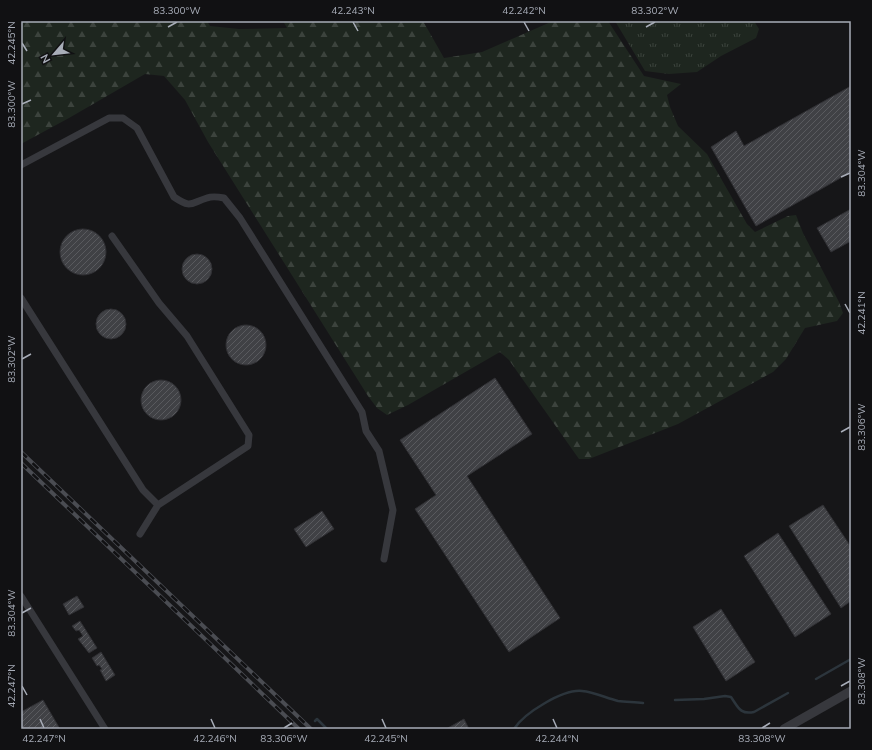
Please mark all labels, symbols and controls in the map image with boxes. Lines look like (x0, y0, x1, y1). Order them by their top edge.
text: 83.300°W (153, 4, 201, 17)
text: 42.243°N (331, 4, 375, 17)
text: 42.242°N (502, 4, 546, 17)
text: 83.302°W (631, 4, 679, 17)
text: 42.245°N (5, 21, 18, 65)
north arrow (34, 34, 74, 74)
text: N (37, 52, 53, 66)
text: 83.300°W (5, 80, 18, 128)
text: 83.304°W (855, 149, 868, 197)
text: 42.241°N (855, 291, 868, 335)
text: 83.302°W (5, 335, 18, 383)
text: 83.306°W (855, 403, 868, 451)
text: 83.304°W (5, 589, 18, 637)
text: 83.308°W (855, 657, 868, 705)
text: 42.247°N (5, 664, 18, 708)
text: 42.247°N (22, 732, 66, 745)
text: 42.246°N (193, 732, 237, 745)
text: 83.306°W (260, 732, 308, 745)
text: 42.245°N (364, 732, 408, 745)
text: 42.244°N (535, 732, 579, 745)
text: 83.308°W (738, 732, 786, 745)

